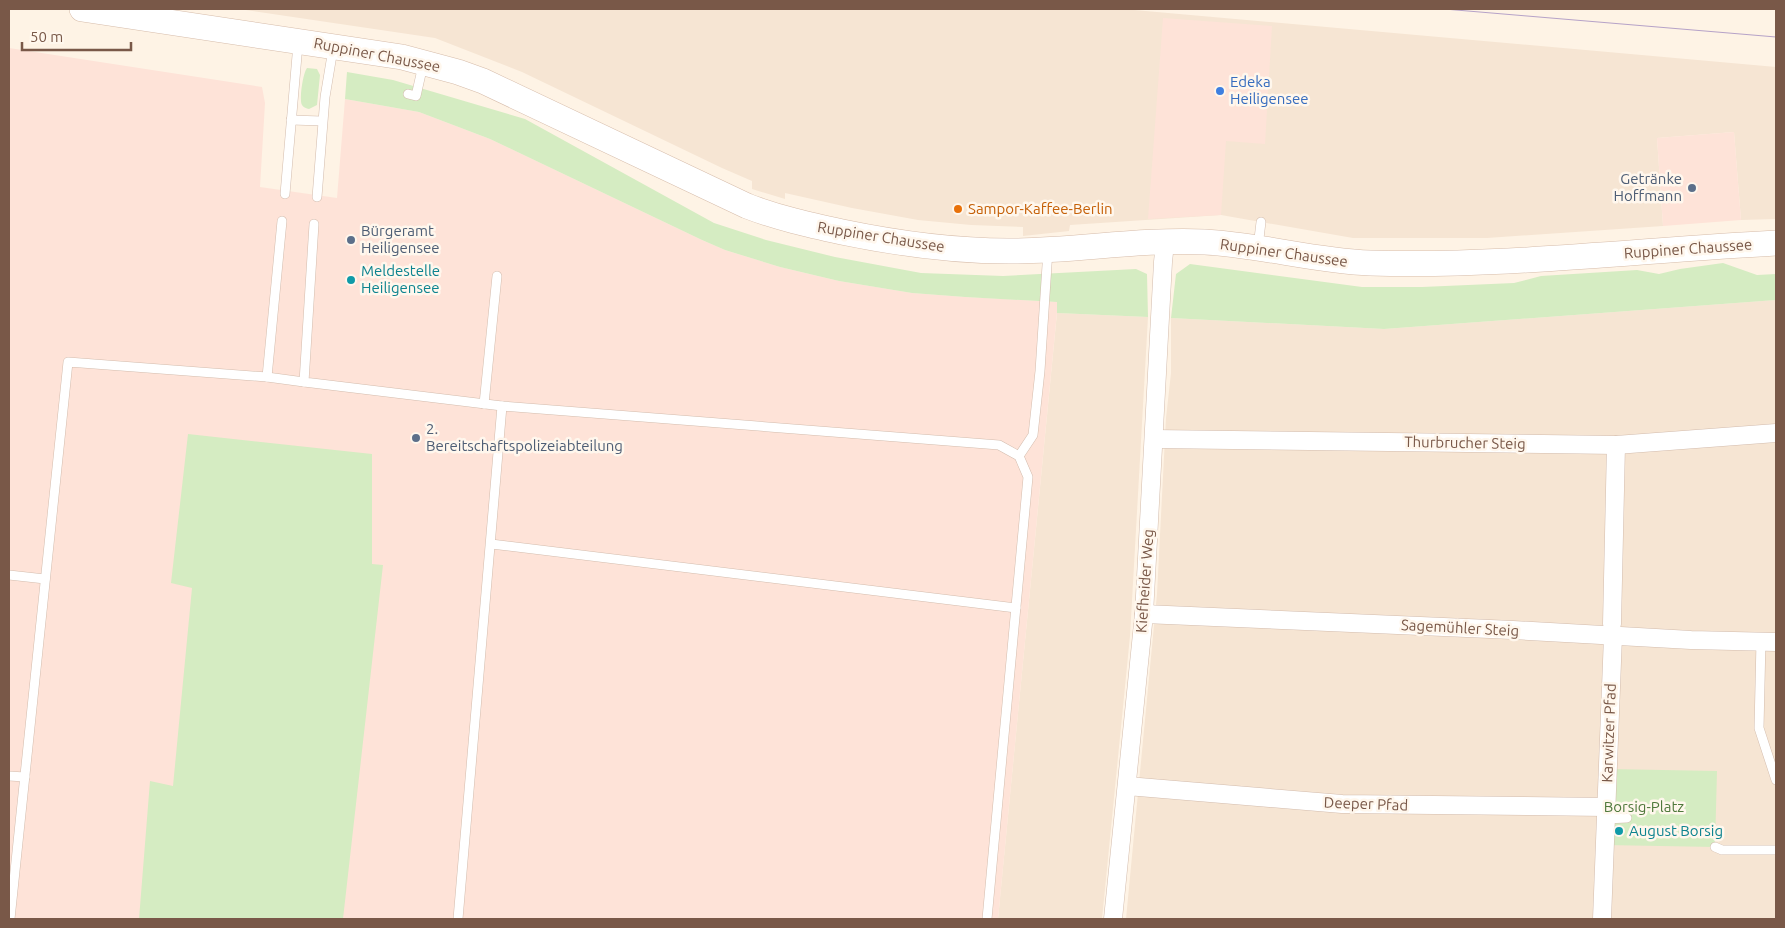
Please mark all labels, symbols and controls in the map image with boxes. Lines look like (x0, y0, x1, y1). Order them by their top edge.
scale bar (22, 20, 131, 52)
text: 50 m (30, 28, 63, 45)
street label: Ruppiner Chaussee (312, 34, 442, 75)
place label: Edeka Heiligensee (1230, 73, 1309, 107)
marker: Edeka Heiligensee (1214, 85, 1226, 97)
place label: Getränke Hoffmann (1614, 170, 1682, 204)
marker: Getränke Hoffmann (1686, 182, 1698, 194)
place label: Sampor-Kaffee-Berlin (968, 200, 1113, 217)
marker: Sampor-Kaffee-Berlin (952, 203, 964, 215)
street label: Ruppiner Chaussee (816, 218, 946, 255)
place label: Bürgeramt Heiligensee (361, 222, 440, 256)
marker: Bürgeramt Heiligensee (345, 234, 357, 246)
street label: Ruppiner Chaussee (1219, 235, 1349, 270)
street label: Ruppiner Chaussee (1623, 236, 1753, 261)
place label: Meldestelle Heiligensee (361, 262, 440, 296)
marker: Meldestelle Heiligensee (345, 274, 357, 286)
place label: 2. Bereitschaftspolizeiabteilung (426, 420, 623, 454)
marker: 2. Bereitschaftspolizeiabteilung (410, 432, 422, 444)
street label: Thurbrucher Steig (1404, 433, 1526, 452)
street label: Kiefheider Weg (1132, 528, 1157, 634)
street label: Sagemühler Steig (1401, 616, 1519, 639)
street label: Karwitzer Pfad (1598, 683, 1619, 783)
street label: Deeper Pfad (1324, 794, 1409, 813)
park label: Borsig-Platz (1604, 798, 1684, 815)
place label: August Borsig (1629, 822, 1723, 839)
marker: August Borsig (1613, 825, 1625, 837)

